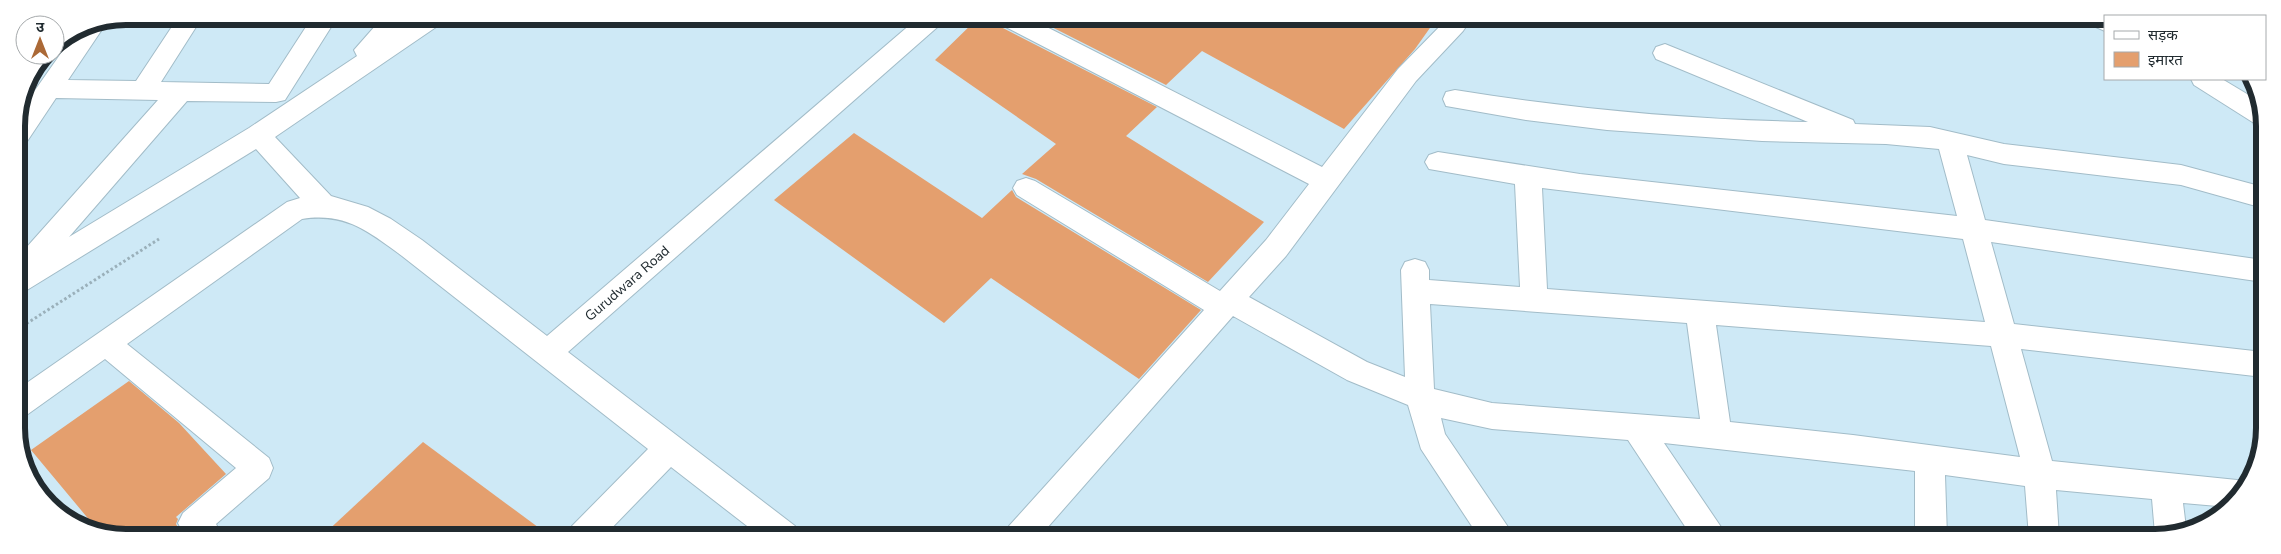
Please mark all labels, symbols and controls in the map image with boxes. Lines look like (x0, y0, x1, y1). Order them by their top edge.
north arrow (15, 15, 65, 65)
legend (2104, 15, 2266, 80)
text: उ (36, 18, 45, 37)
text: सड़क (2148, 25, 2178, 45)
text: इमारत (2148, 50, 2183, 70)
street label: Gurudwara Road (581, 241, 674, 326)

